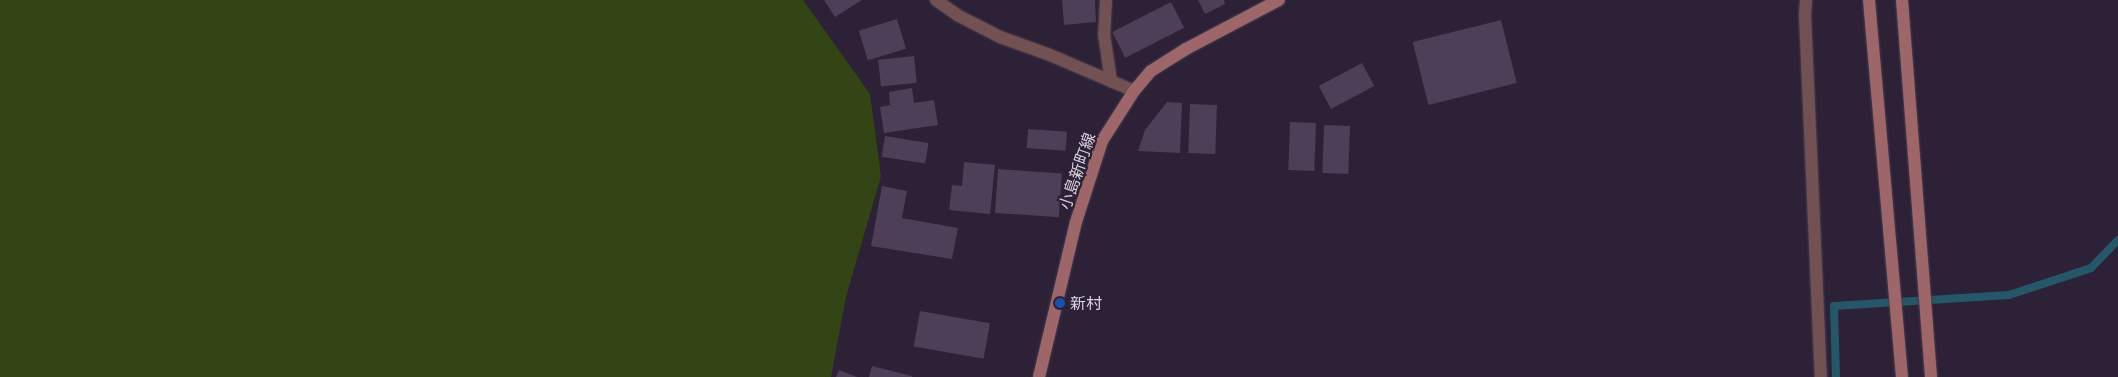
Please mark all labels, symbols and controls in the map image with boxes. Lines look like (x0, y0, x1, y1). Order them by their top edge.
street label: 小島新町線 (1055, 130, 1099, 212)
place label: 新村 (1070, 293, 1102, 313)
marker: 新村 (1054, 297, 1066, 309)

